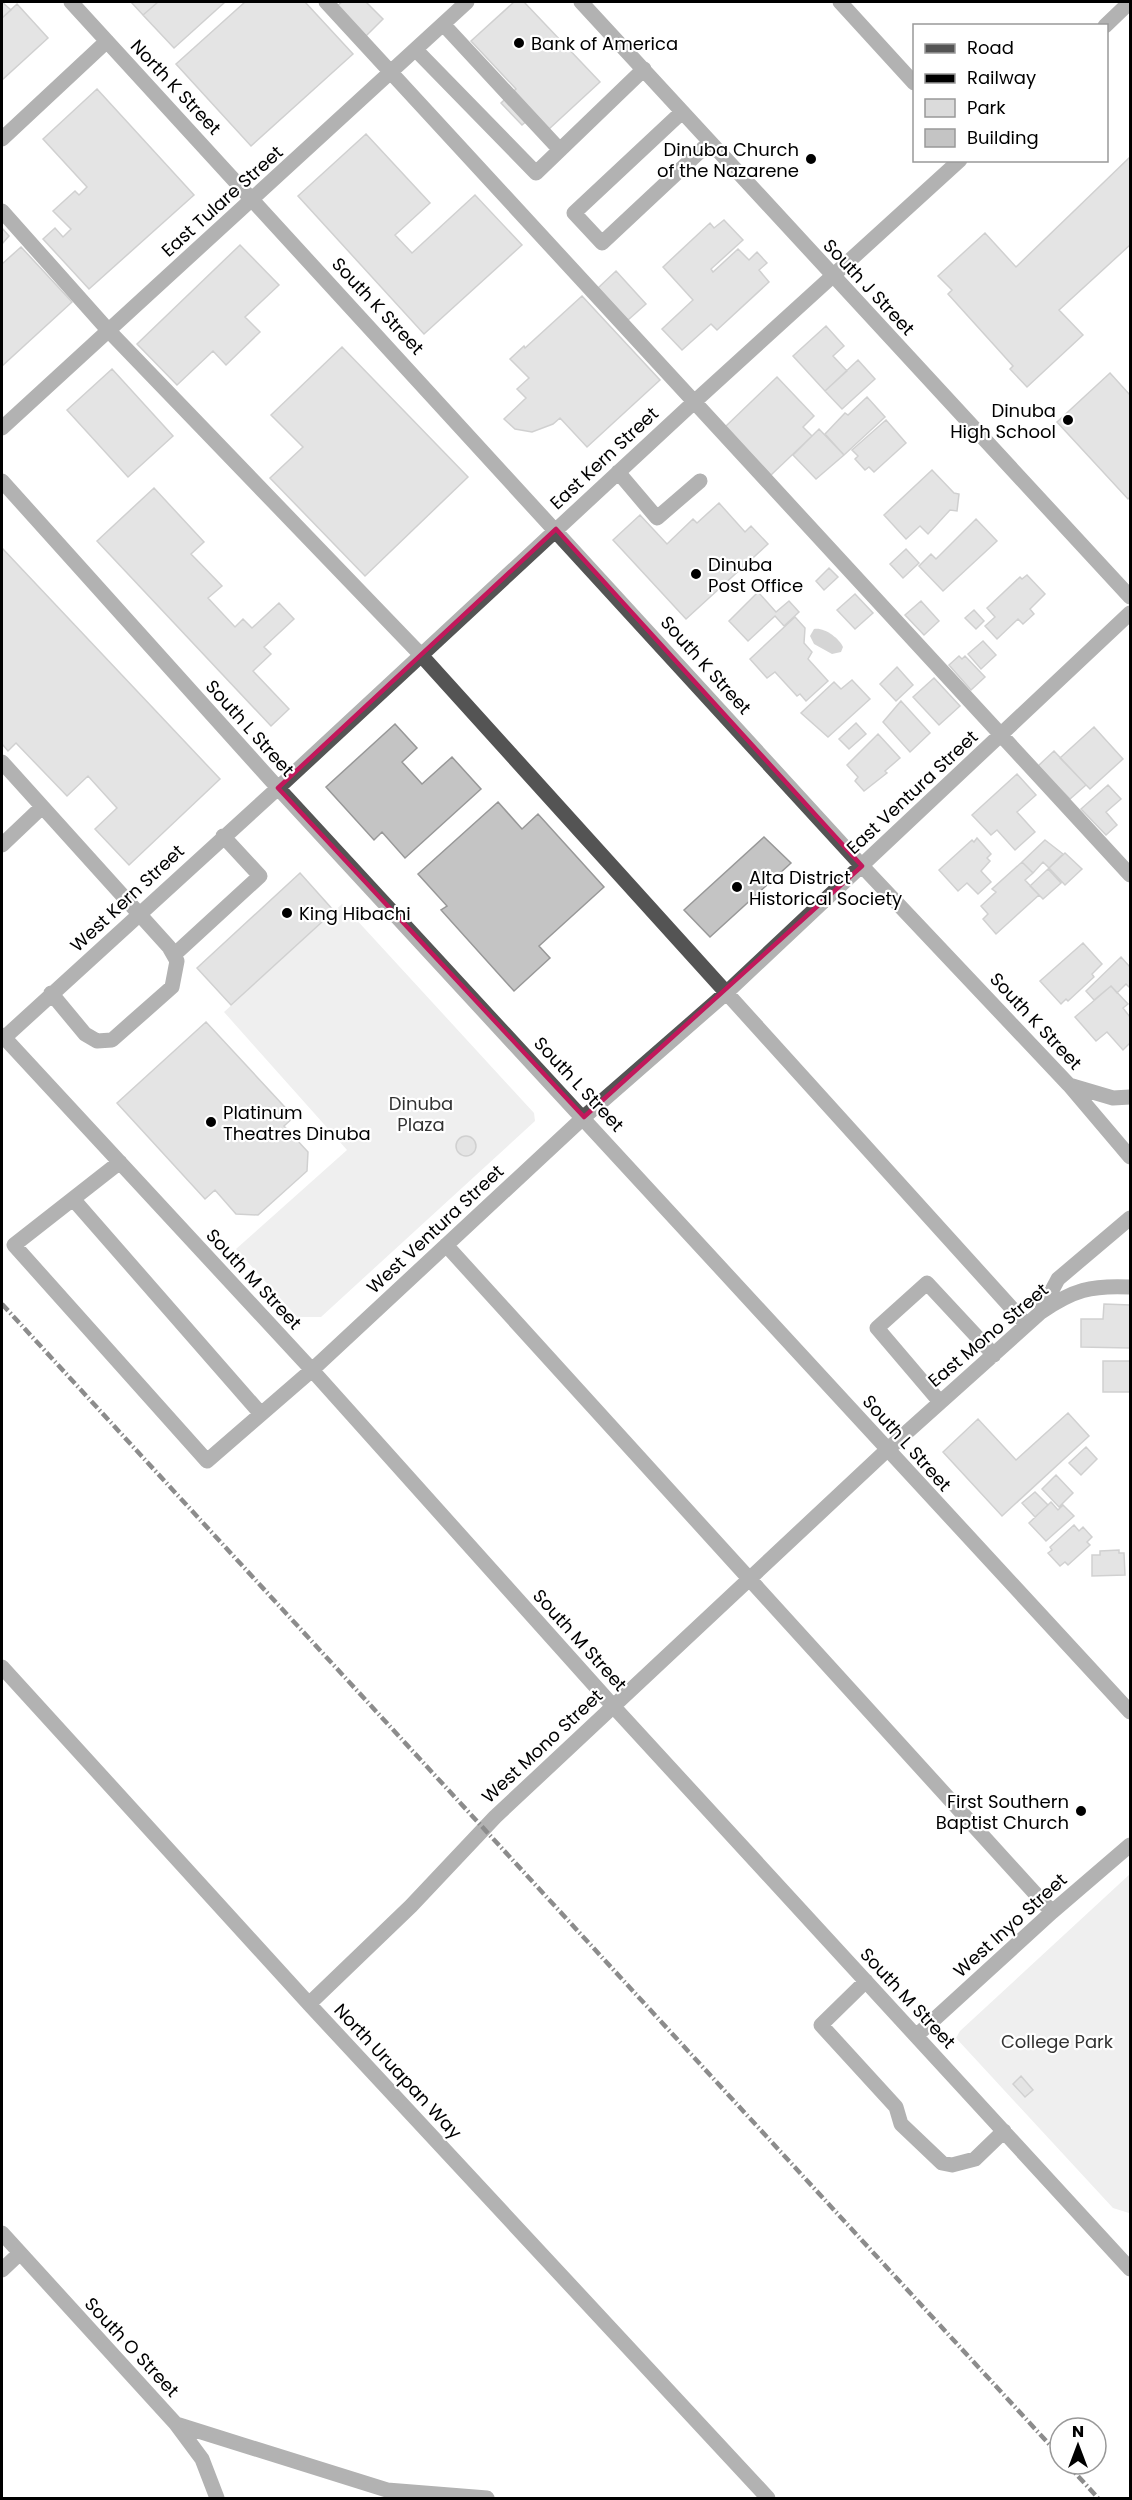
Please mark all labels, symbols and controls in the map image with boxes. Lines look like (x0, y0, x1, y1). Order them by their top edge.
legend (913, 24, 1108, 162)
place label: Bank of America (531, 31, 678, 56)
street label: North K Street (125, 34, 227, 140)
text: Road (967, 35, 1014, 60)
marker: Bank of America (512, 36, 526, 50)
text: Railway (967, 65, 1036, 90)
text: Park (967, 95, 1006, 120)
text: Building (967, 125, 1039, 150)
place label: Dinuba Church of the Nazarene (657, 137, 799, 183)
street label: East Tulare Street (156, 140, 288, 262)
marker: Dinuba Church of the Nazarene (804, 152, 818, 166)
street label: South J Street (818, 233, 920, 341)
street label: South K Street (326, 252, 430, 360)
place label: Dinuba High School (950, 398, 1056, 444)
street label: East Kern Street (544, 401, 664, 515)
marker: Dinuba High School (1061, 413, 1075, 427)
place label: Dinuba Post Office (708, 552, 803, 598)
marker: Dinuba Post Office (689, 567, 703, 581)
street label: South K Street (655, 610, 757, 720)
street label: South L Street (200, 674, 300, 782)
street label: East Ventura Street (841, 724, 983, 860)
street label: West Kern Street (65, 839, 189, 957)
place label: Alta District Historical Society (749, 865, 902, 911)
marker: Alta District Historical Society (730, 880, 744, 894)
place label: King Hibachi (299, 901, 411, 926)
marker: King Hibachi (280, 906, 294, 920)
street label: South K Street (984, 967, 1088, 1075)
street label: South L Street (528, 1031, 630, 1137)
park label: Dinuba Plaza (389, 1091, 453, 1137)
place label: Platinum Theatres Dinuba (223, 1100, 371, 1146)
marker: Platinum Theatres Dinuba (204, 1115, 218, 1129)
street label: West Ventura Street (361, 1159, 509, 1299)
street label: South M Street (201, 1223, 307, 1335)
street label: East Mono Street (923, 1277, 1053, 1393)
street label: South L Street (857, 1389, 957, 1497)
street label: South M Street (527, 1584, 633, 1696)
street label: West Mono Street (476, 1683, 608, 1809)
place label: First Southern Baptist Church (936, 1789, 1069, 1835)
marker: First Southern Baptist Church (1074, 1804, 1088, 1818)
street label: West Inyo Street (948, 1867, 1072, 1983)
street label: South M Street (855, 1942, 961, 2054)
street label: North Uruapan Way (329, 1998, 467, 2144)
park label: College Park (1001, 2029, 1114, 2054)
street label: South O Street (79, 2292, 185, 2402)
north arrow (1048, 2416, 1108, 2476)
text: N (1072, 2420, 1084, 2443)

